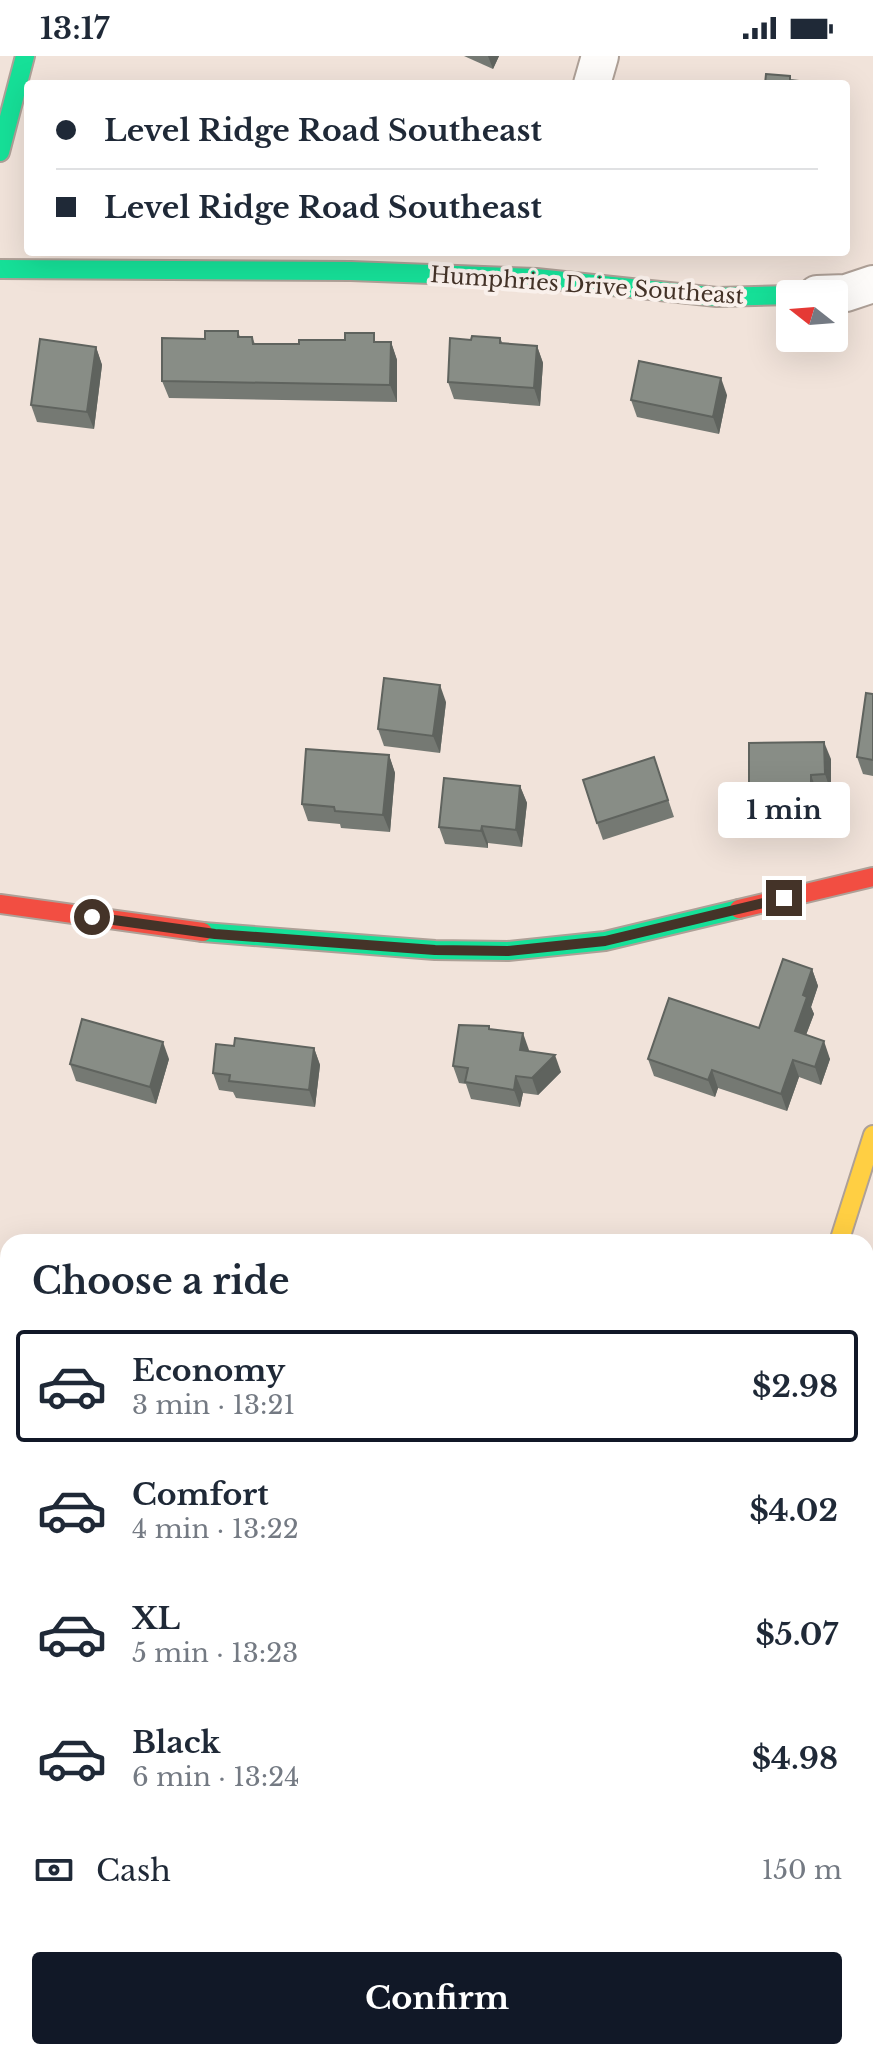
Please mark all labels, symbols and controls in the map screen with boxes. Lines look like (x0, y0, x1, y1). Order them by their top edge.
text: 13:17 (40, 10, 109, 47)
text: Level Ridge Road Southeast (104, 112, 542, 149)
text: Level Ridge Road Southeast (104, 189, 542, 226)
street label: Humphries Drive Southeast (429, 261, 745, 310)
north arrow (776, 280, 848, 352)
map controls (776, 280, 848, 352)
callout: 1 min (718, 782, 850, 838)
text: 1 min (746, 794, 822, 826)
route end (766, 880, 802, 916)
route start (74, 899, 110, 935)
text: Choose a ride (32, 1259, 289, 1304)
icon: car (36, 1350, 108, 1422)
text: Economy (132, 1352, 285, 1389)
text: $2.98 (752, 1368, 838, 1405)
text: 3 min · 13:21 (132, 1389, 295, 1421)
icon: car (36, 1474, 108, 1546)
text: Comfort (132, 1476, 269, 1513)
text: $4.02 (749, 1492, 838, 1529)
text: 4 min · 13:22 (132, 1513, 299, 1545)
icon: car (36, 1598, 108, 1670)
text: XL (132, 1600, 180, 1637)
text: $5.07 (756, 1616, 838, 1653)
text: 5 min · 13:23 (132, 1637, 298, 1669)
icon: car (36, 1722, 108, 1794)
text: Black (132, 1724, 220, 1761)
text: $4.98 (752, 1740, 838, 1777)
text: 6 min · 13:24 (132, 1761, 299, 1793)
icon: cash (32, 1848, 76, 1892)
text: Cash (96, 1852, 171, 1889)
text: 150 m (762, 1854, 842, 1886)
button: Confirm (32, 1952, 842, 2044)

